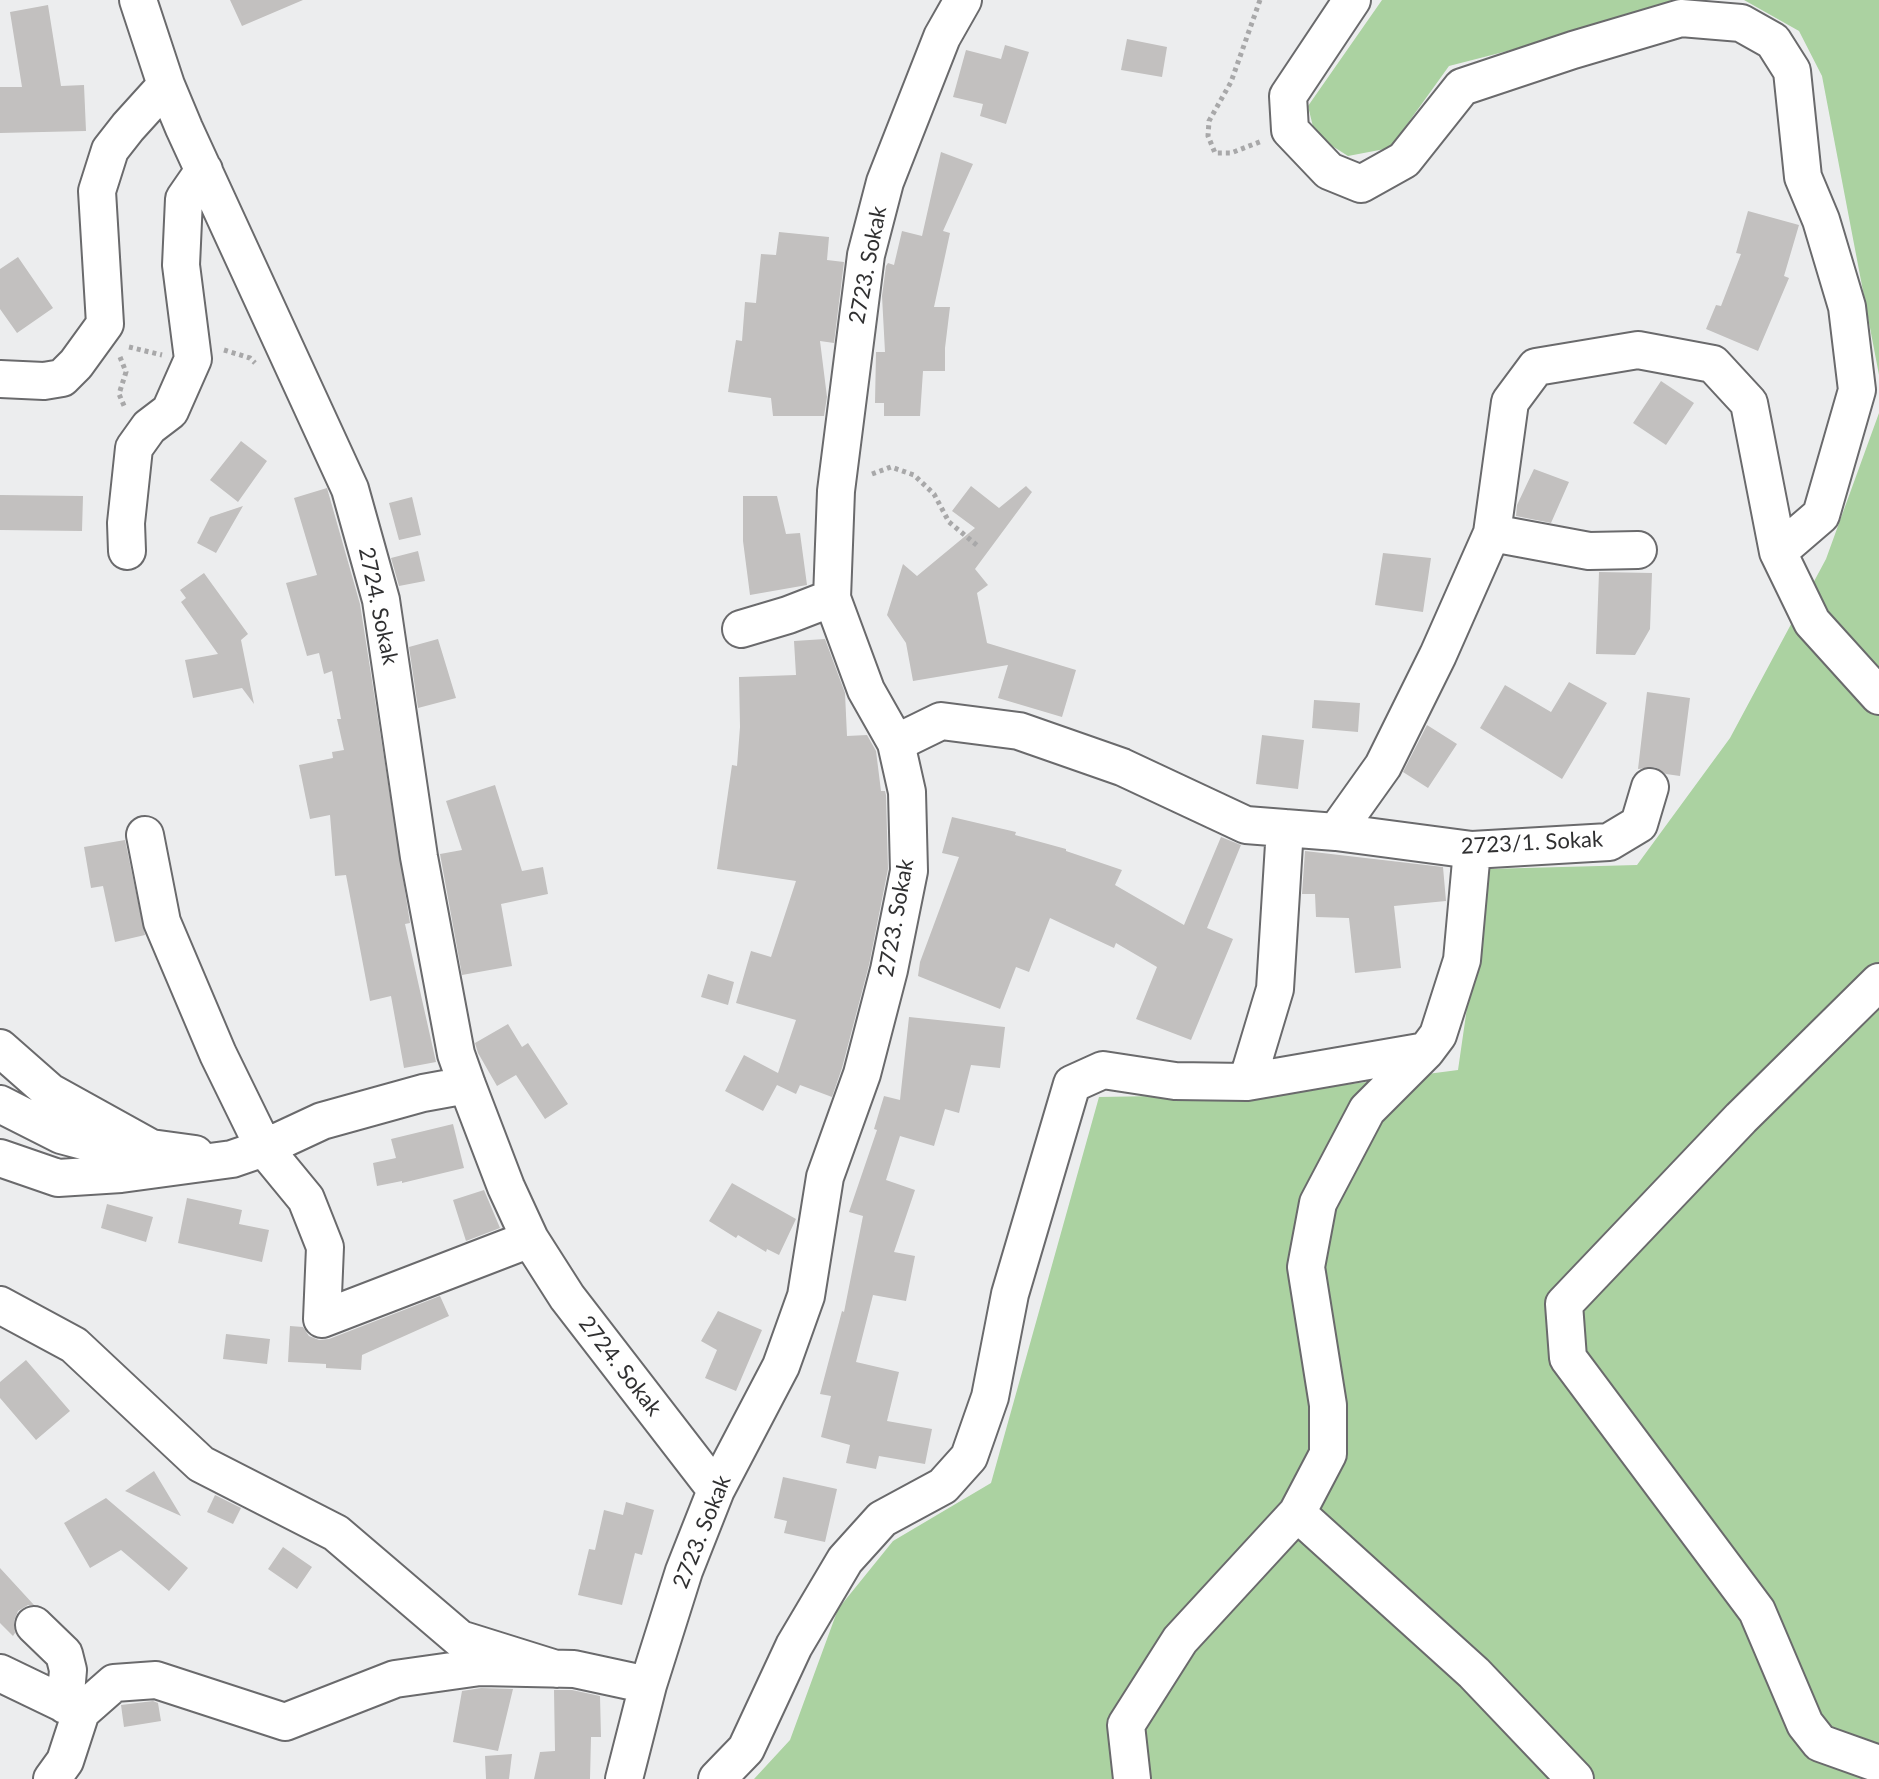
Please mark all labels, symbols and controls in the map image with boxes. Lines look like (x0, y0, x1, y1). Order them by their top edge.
street label: 2723. Sokak (844, 204, 892, 326)
street label: 2724. Sokak (353, 545, 403, 667)
street label: 2723/1. Sokak (1460, 826, 1604, 860)
street label: 2723. Sokak (873, 857, 919, 979)
street label: 2724. Sokak (573, 1311, 667, 1421)
street label: 2723. Sokak (667, 1472, 737, 1592)

